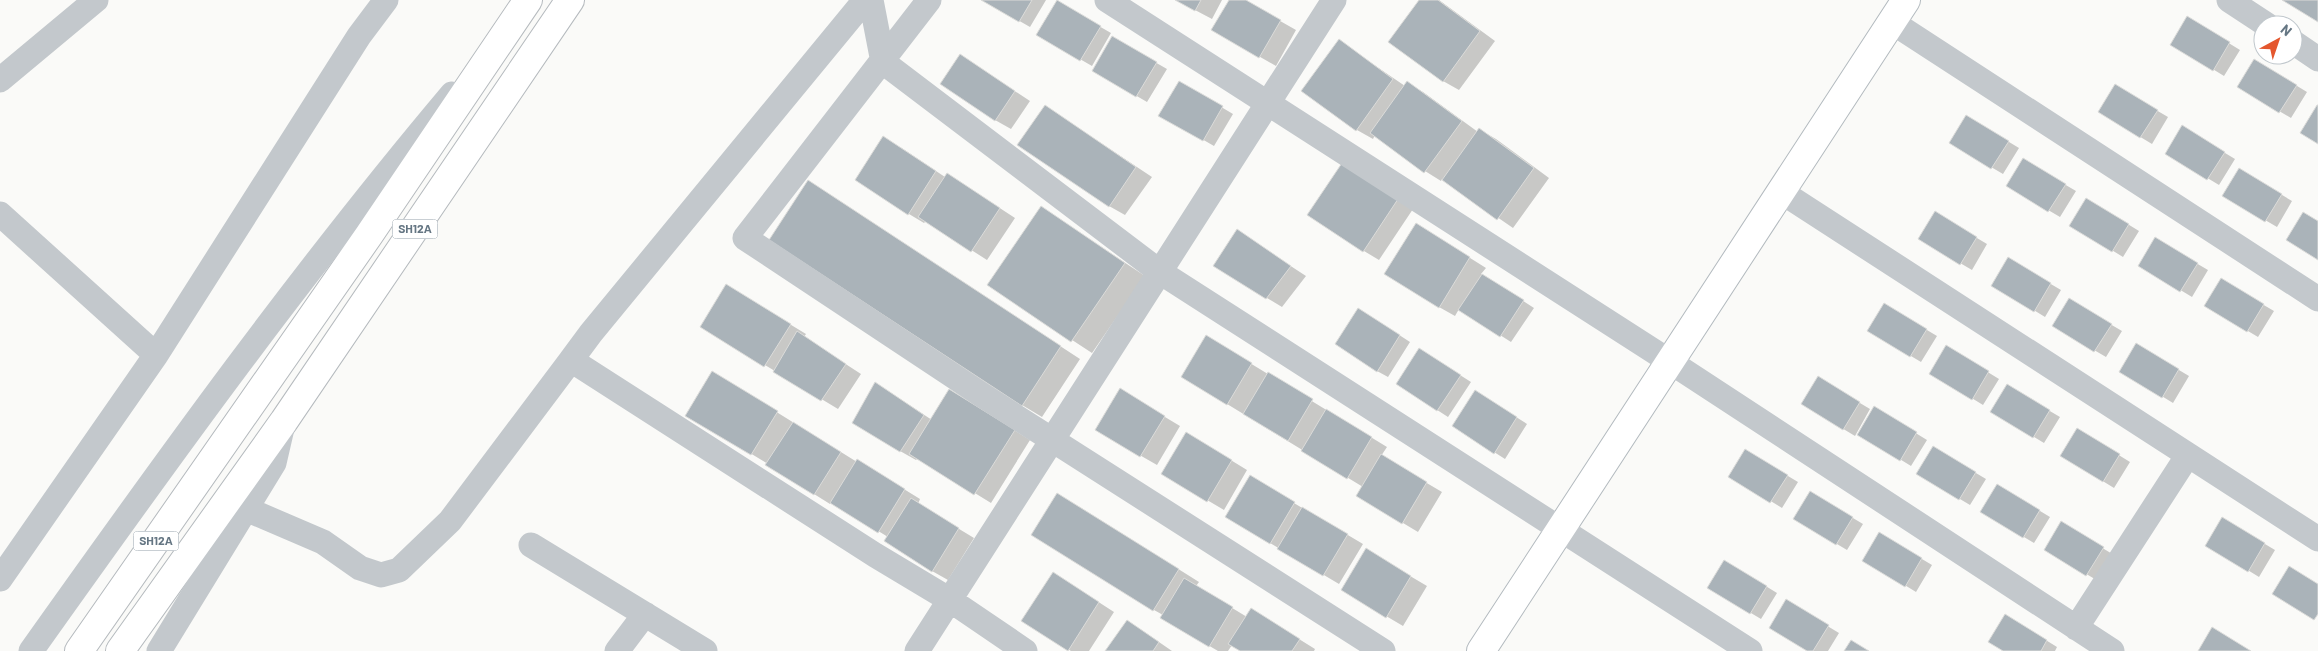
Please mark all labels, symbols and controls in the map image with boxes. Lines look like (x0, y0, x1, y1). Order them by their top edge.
north arrow (2253, 15, 2303, 65)
text: N (2278, 20, 2296, 39)
road number: SH12A (392, 220, 438, 238)
road number: SH12A (134, 532, 178, 550)

